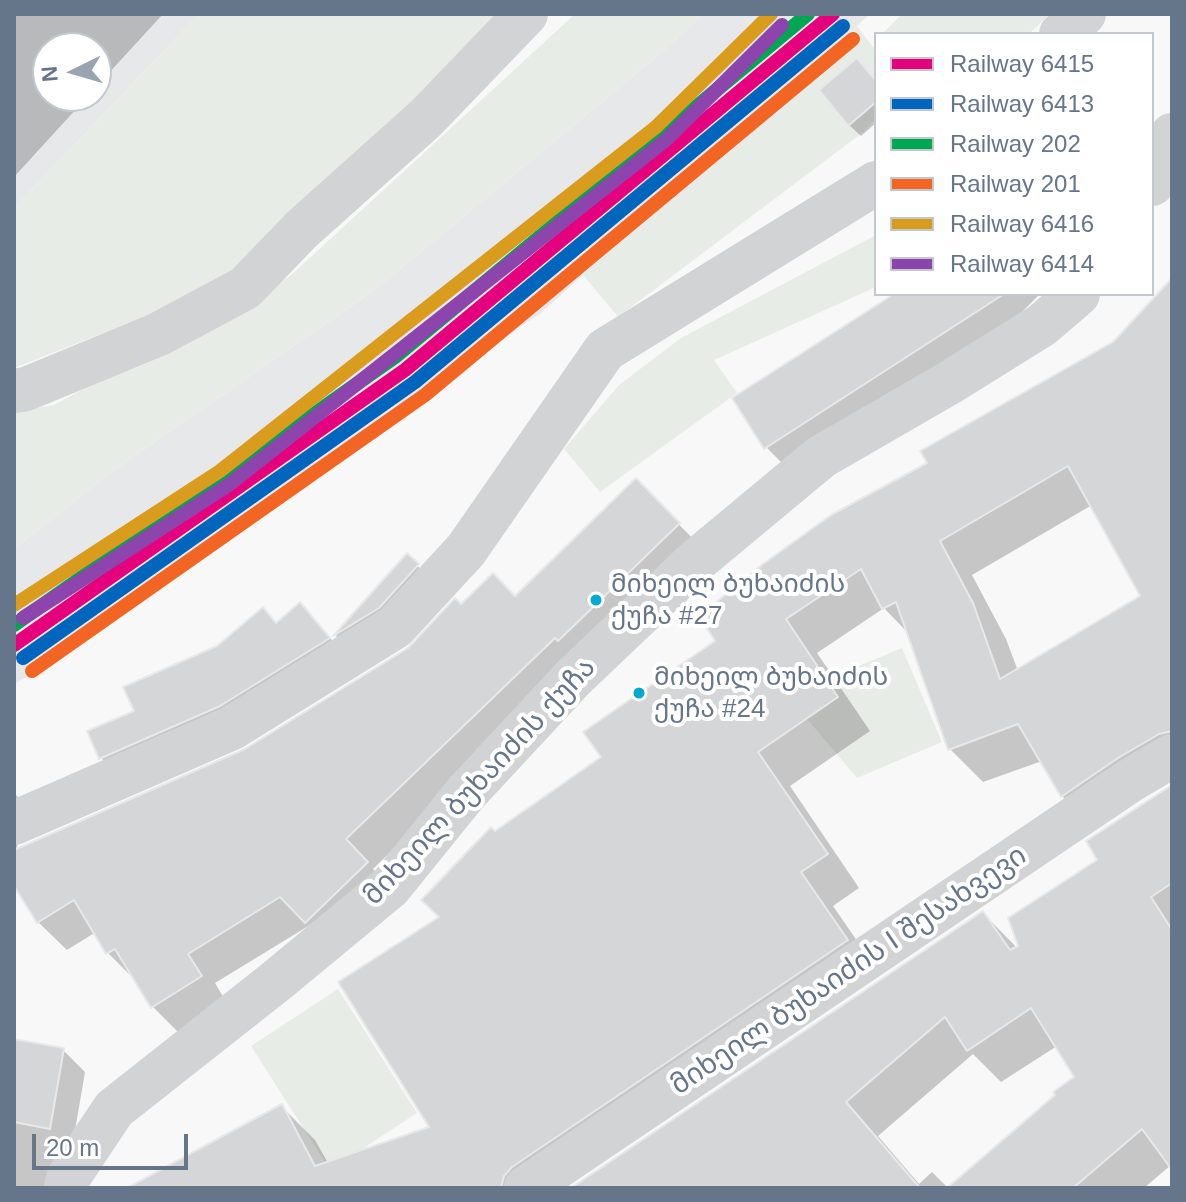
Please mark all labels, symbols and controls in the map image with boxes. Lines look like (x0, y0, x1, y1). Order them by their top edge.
north arrow (32, 32, 112, 112)
legend (874, 32, 1154, 296)
text: Railway 6415 (950, 50, 1094, 77)
text: N (36, 65, 63, 83)
text: Railway 6413 (950, 90, 1094, 117)
text: Railway 202 (950, 130, 1081, 157)
text: Railway 201 (950, 170, 1081, 197)
text: Railway 6416 (950, 210, 1094, 237)
text: Railway 6414 (950, 250, 1094, 277)
place label: მიხეილ ბუხაიძის ქუჩა #27 (611, 569, 845, 630)
marker: მიხეილ ბუხაიძის ქუჩა #27 (588, 592, 604, 608)
street label: მიხეილ ბუხაიძის ქუჩა (357, 652, 603, 912)
place label: მიხეილ ბუხაიძის ქუჩა #24 (654, 662, 888, 724)
marker: მიხეილ ბუხაიძის ქუჩა #24 (631, 685, 647, 701)
street label: მიხეილ ბუხაიძის I შესახვევი (665, 839, 1033, 1103)
scale bar (36, 1118, 192, 1168)
text: 20 m (46, 1134, 99, 1161)

